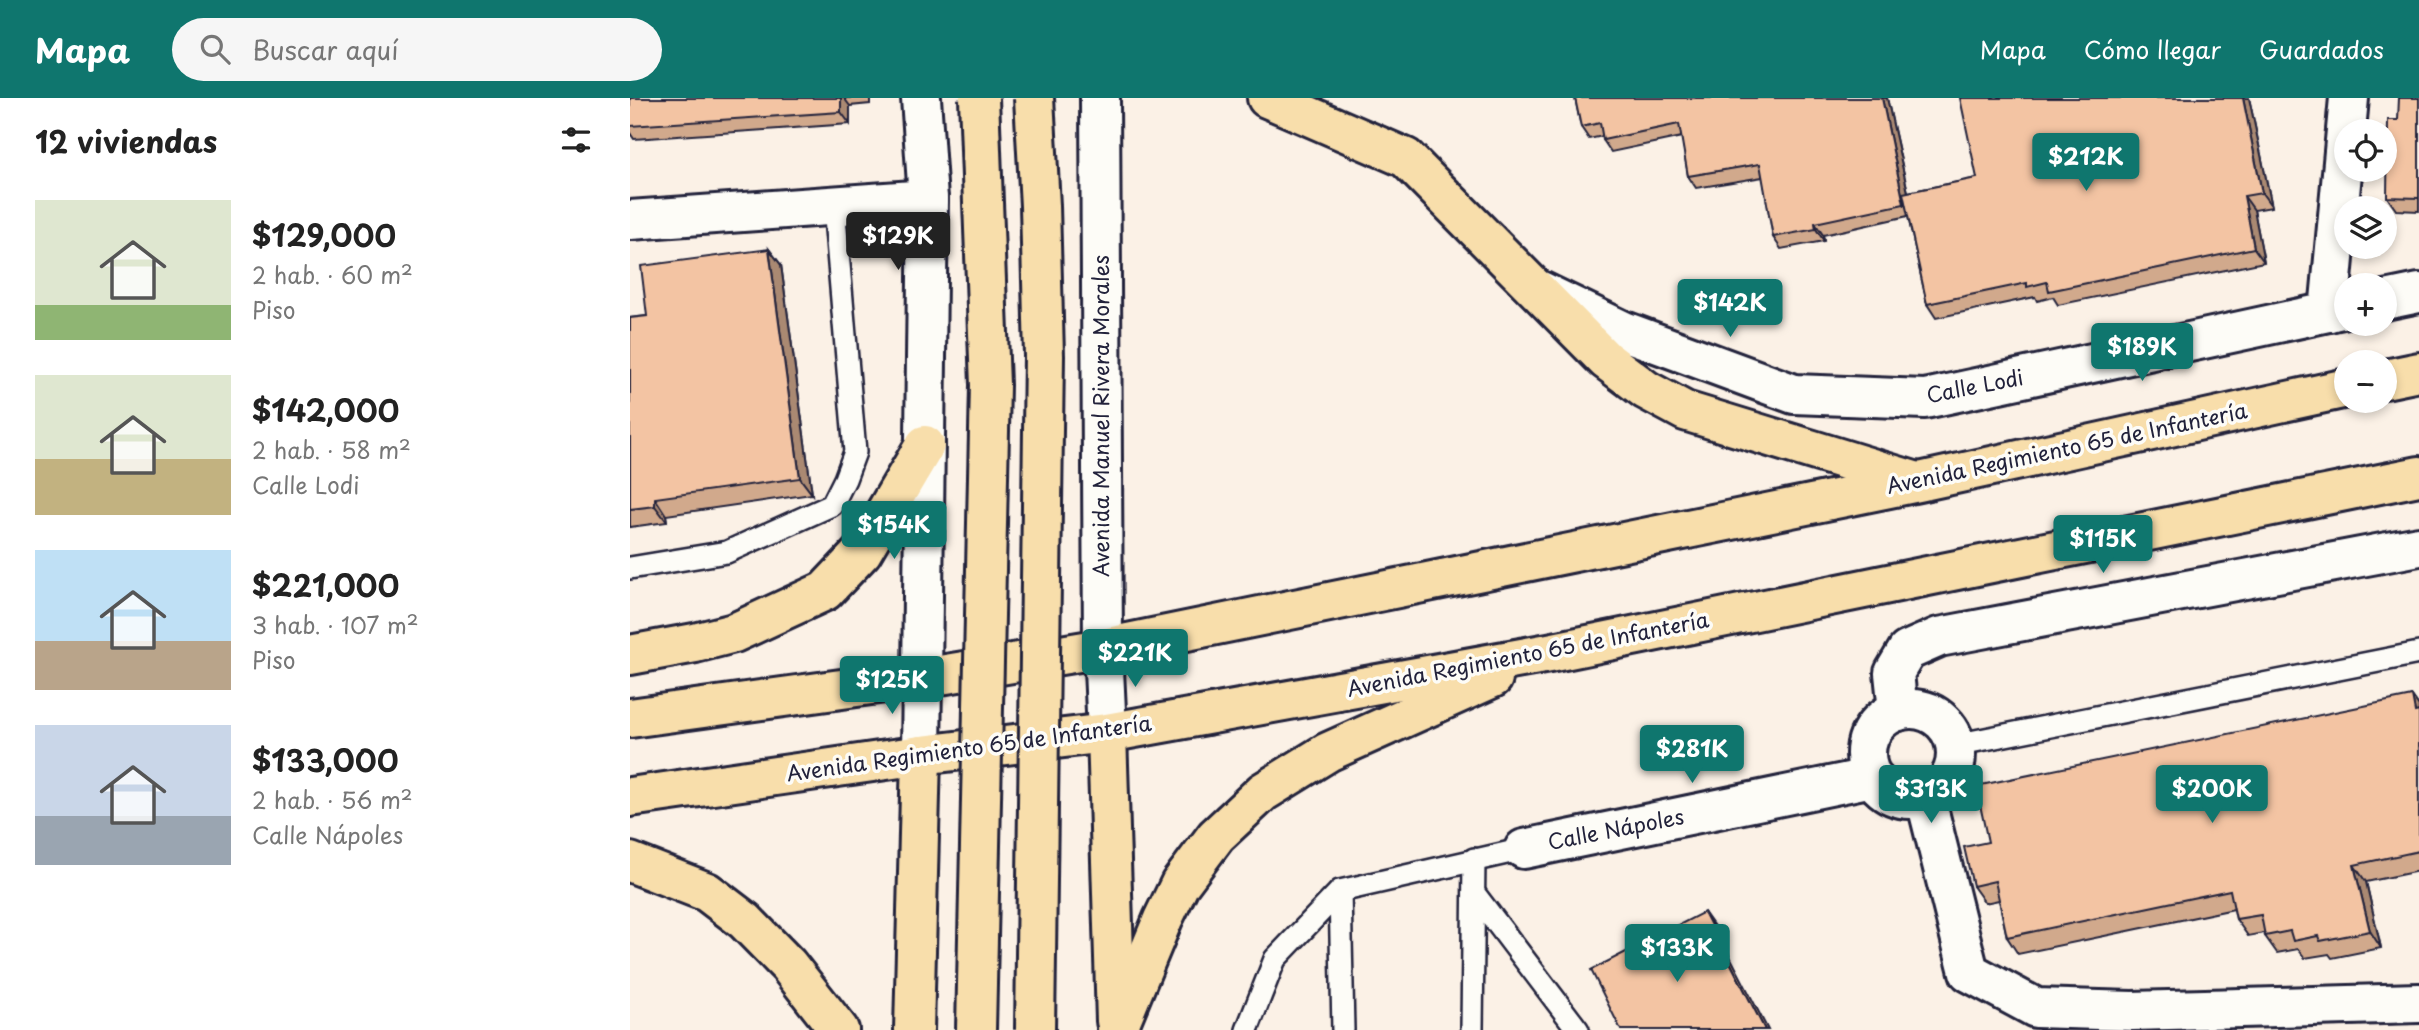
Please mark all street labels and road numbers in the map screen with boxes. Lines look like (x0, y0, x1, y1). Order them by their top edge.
street label: Avenida Manuel Rivera Morales (1084, 255, 1116, 577)
street label: Calle Lodi (1923, 360, 2026, 410)
street label: Avenida Regimiento 65 de Infantería (1883, 393, 2251, 501)
street label: Avenida Regimiento 65 de Infantería (1344, 602, 1712, 704)
street label: Avenida Regimiento 65 de Infantería (784, 705, 1154, 788)
street label: Calle Nápoles (1545, 799, 1686, 857)

